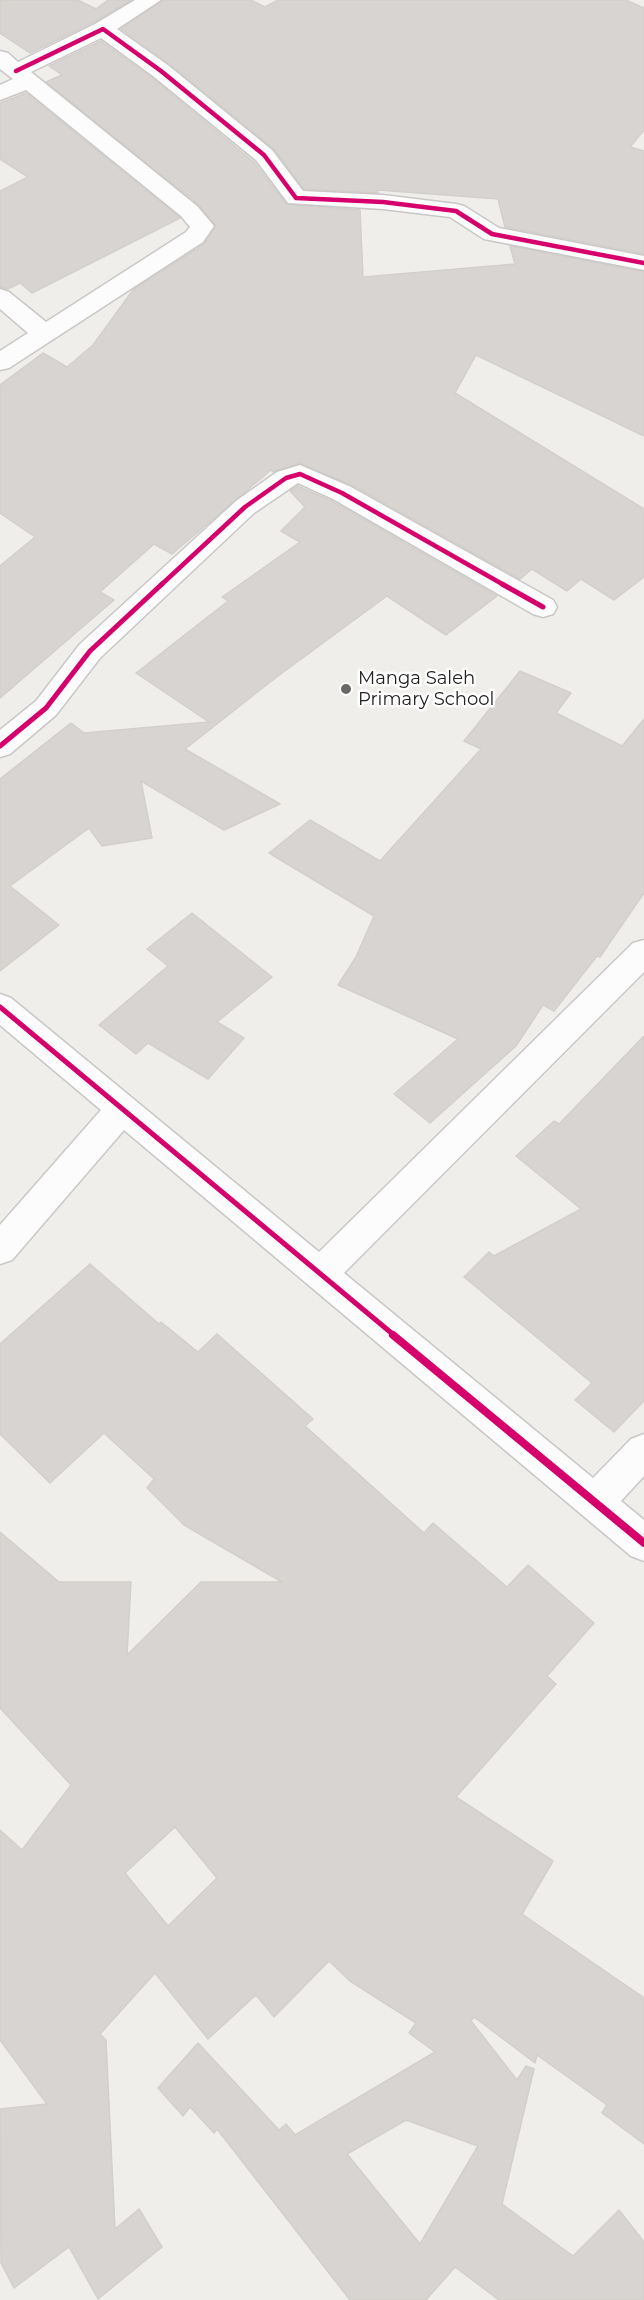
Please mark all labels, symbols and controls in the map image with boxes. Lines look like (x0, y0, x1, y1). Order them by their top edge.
place label: Manga Saleh Primary School (358, 668, 494, 710)
marker: Manga Saleh Primary School (339, 682, 353, 696)

